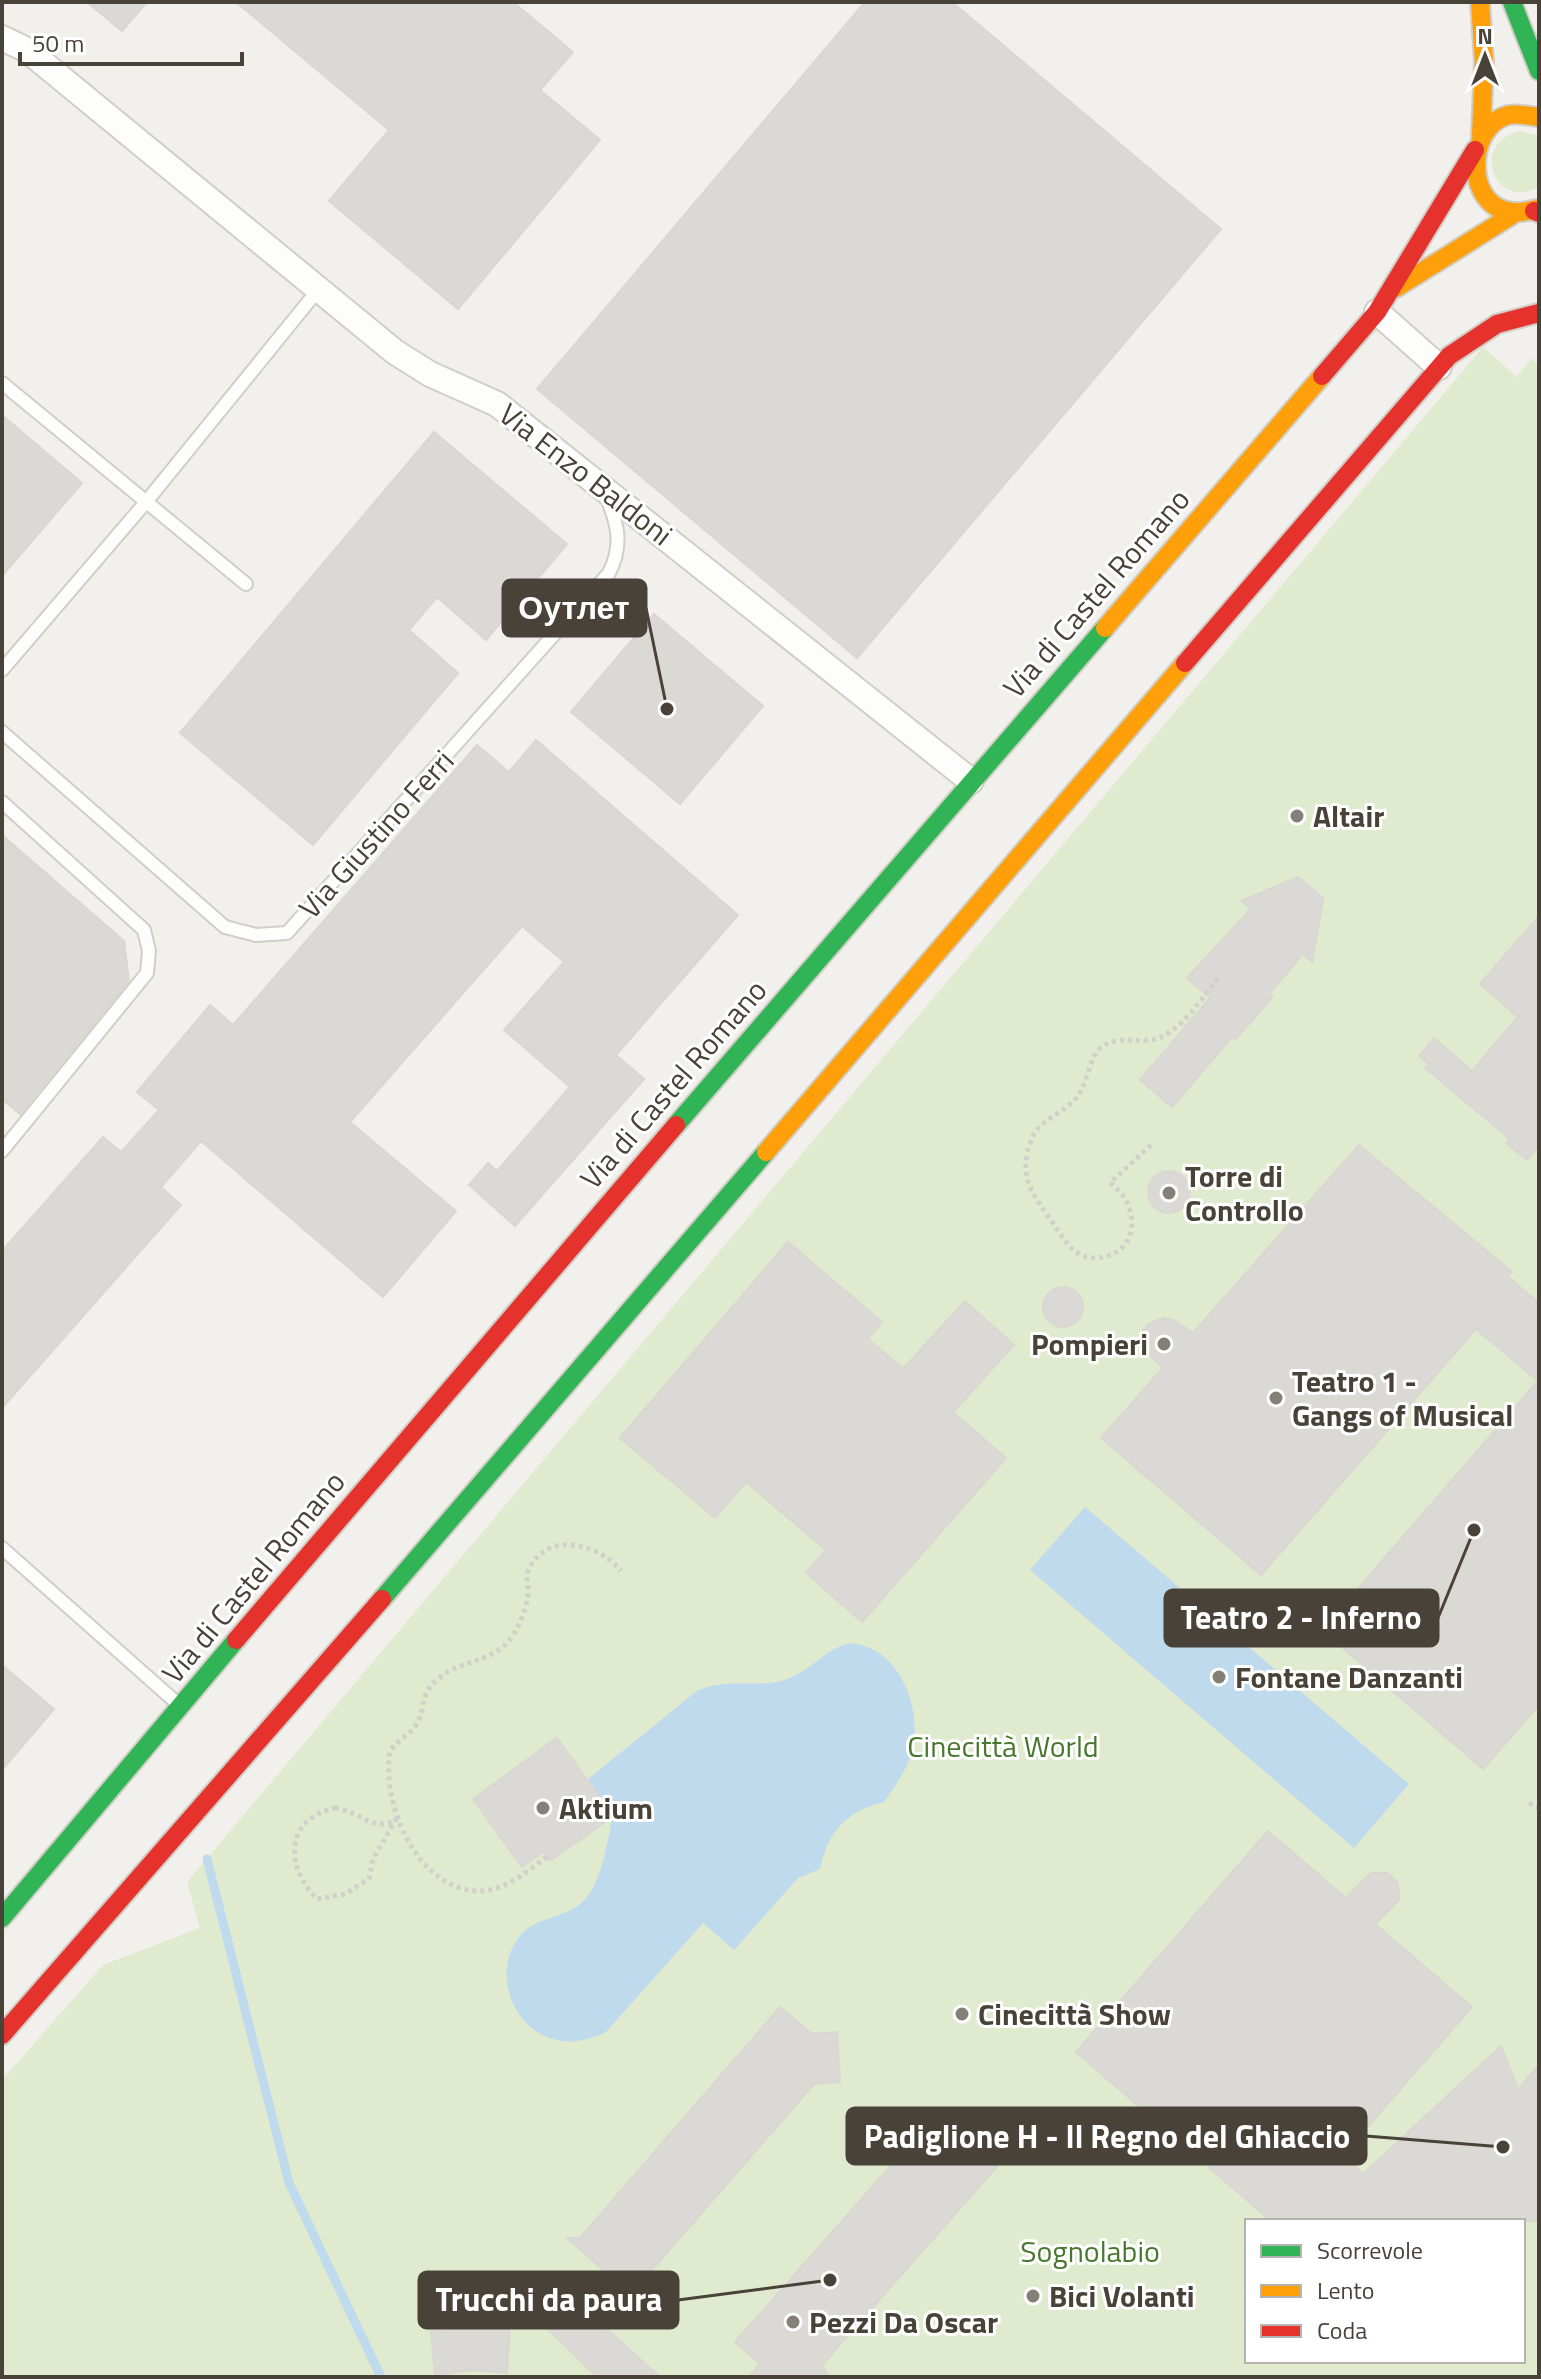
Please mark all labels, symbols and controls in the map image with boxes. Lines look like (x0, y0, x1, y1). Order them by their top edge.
scale bar (20, 16, 242, 66)
north arrow (1445, 16, 1525, 96)
text: N (1477, 19, 1493, 53)
text: 50 m (32, 25, 84, 61)
street label: Via Enzo Baldoni (489, 391, 683, 557)
street label: Via di Castel Romano (992, 478, 1200, 708)
callout: Оутлет (503, 580, 646, 636)
text: Оутлет (518, 583, 630, 631)
street label: Via Giustino Ferri (287, 739, 465, 929)
place label: Altair (1313, 793, 1384, 839)
marker: Altair (1288, 807, 1306, 825)
street label: Via di Castel Romano (569, 969, 777, 1199)
place label: Torre di Controllo (1185, 1153, 1304, 1233)
marker: Torre di Controllo (1160, 1184, 1178, 1202)
place label: Pompieri (1031, 1321, 1148, 1367)
marker: Pompieri (1155, 1335, 1173, 1353)
place label: Teatro 1 - Gangs of Musical (1292, 1358, 1513, 1438)
marker: Teatro 1 - Gangs of Musical (1267, 1389, 1285, 1407)
street label: Via di Castel Romano (150, 1461, 356, 1693)
callout: Teatro 2 - Inferno (1165, 1590, 1438, 1646)
text: Teatro 2 - Inferno (1180, 1593, 1422, 1641)
place label: Fontane Danzanti (1235, 1654, 1463, 1700)
marker: Fontane Danzanti (1210, 1668, 1228, 1686)
park label: Cinecittà World (907, 1723, 1099, 1769)
place label: Aktium (559, 1785, 653, 1831)
marker: Aktium (534, 1799, 552, 1817)
place label: Cinecittà Show (978, 1991, 1171, 2037)
marker: Cinecittà Show (953, 2005, 971, 2023)
callout: Padiglione H - Il Regno del Ghiaccio (847, 2108, 1366, 2164)
text: Padiglione H - Il Regno del Ghiaccio (864, 2112, 1350, 2160)
legend (1245, 2219, 1525, 2363)
park label: Sognolabio (1020, 2228, 1160, 2274)
text: Scorrevole (1317, 2232, 1423, 2268)
callout: Trucchi da paura (419, 2272, 678, 2328)
text: Lento (1317, 2272, 1374, 2308)
place label: Bici Volanti (1049, 2273, 1195, 2319)
text: Trucchi da paura (436, 2275, 662, 2323)
marker: Bici Volanti (1024, 2287, 1042, 2305)
place label: Pezzi Da Oscar (809, 2299, 998, 2345)
text: Coda (1317, 2312, 1367, 2348)
marker: Pezzi Da Oscar (784, 2313, 802, 2331)

